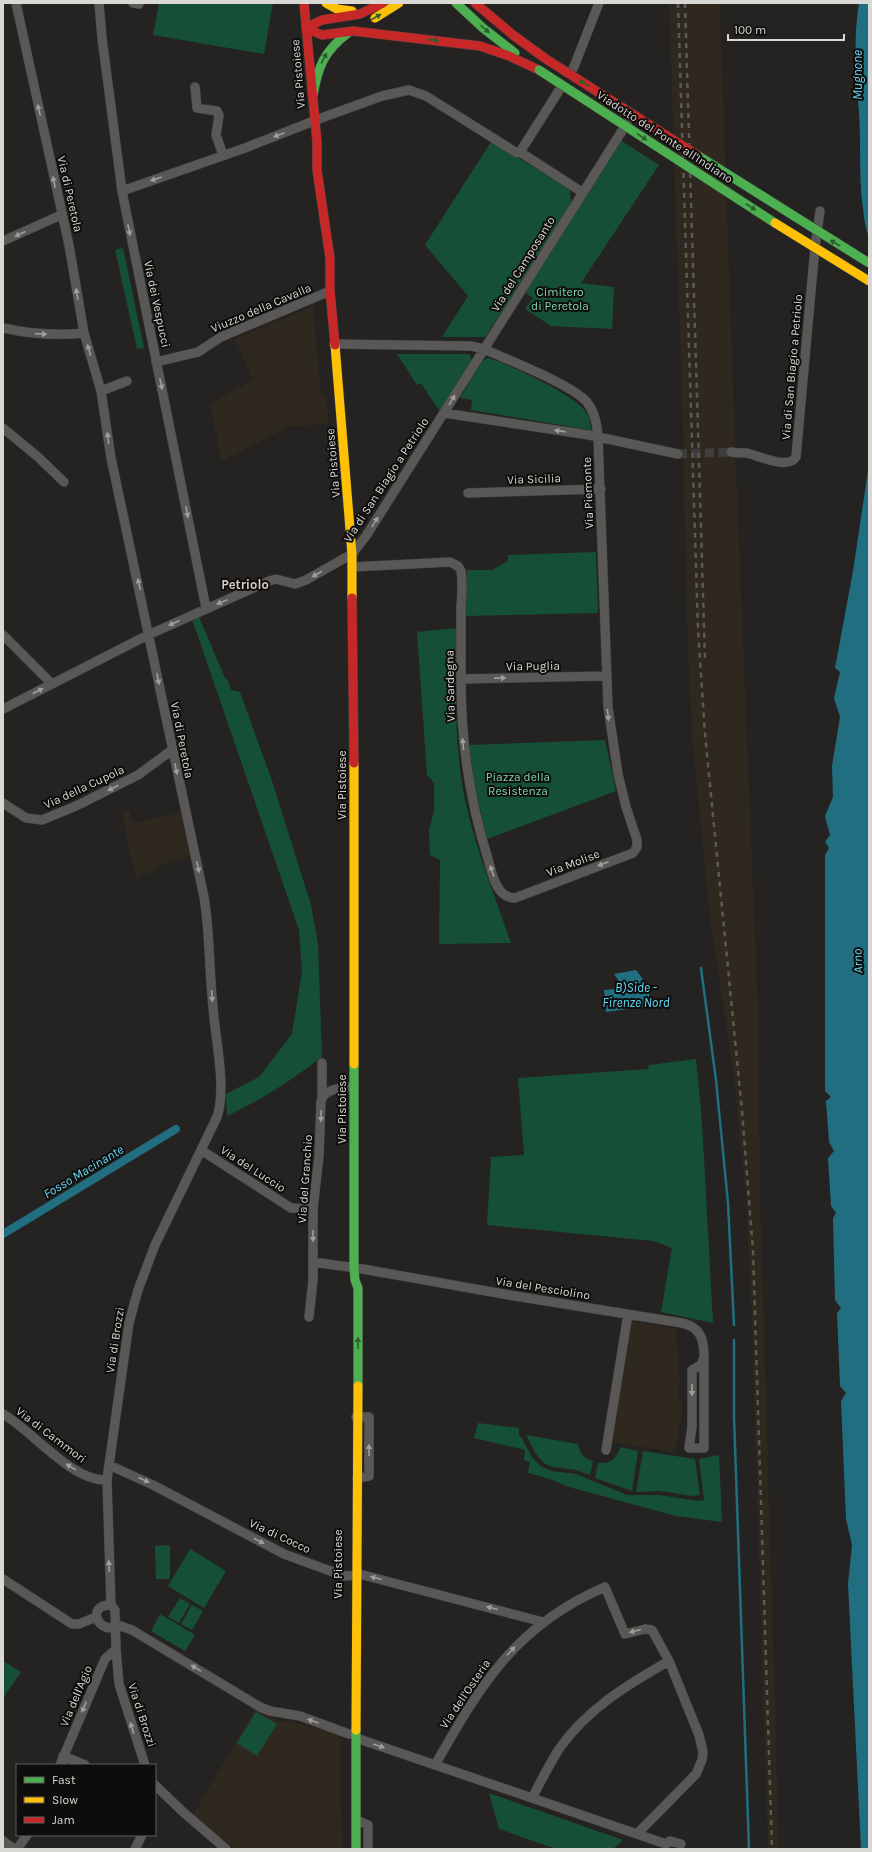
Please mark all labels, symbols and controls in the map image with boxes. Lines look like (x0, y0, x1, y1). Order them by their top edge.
one-way arrow (370, 14, 382, 21)
scale bar (728, 16, 844, 42)
text: 100 m (734, 23, 766, 37)
one-way arrow (480, 25, 490, 34)
one-way arrow (427, 37, 440, 44)
street label: Via Pistoiese (288, 39, 308, 109)
water label: Mugnone (850, 50, 865, 100)
one-way arrow (321, 52, 327, 64)
one-way arrow (578, 79, 590, 86)
street label: Viadotto del Ponte all'Indiano (594, 88, 736, 186)
one-way arrow (36, 104, 42, 116)
one-way arrow (272, 133, 284, 139)
one-way arrow (637, 133, 647, 141)
street label: Via di Peretola (54, 155, 86, 233)
one-way arrow (51, 176, 57, 188)
one-way arrow (150, 176, 162, 182)
one-way arrow (746, 204, 757, 211)
street label: Via del Camposanto (488, 214, 558, 314)
one-way arrow (127, 223, 133, 236)
one-way arrow (14, 231, 26, 237)
one-way arrow (829, 240, 841, 247)
street label: Via dei Vespucci (141, 259, 173, 349)
street label: Viuzzo della Cavalla (209, 281, 313, 335)
park label: Cimitero di Peretola (531, 285, 589, 313)
one-way arrow (74, 288, 80, 300)
street label: Via di San Biagio a Petriolo (779, 294, 805, 440)
one-way arrow (35, 331, 48, 337)
one-way arrow (86, 344, 92, 356)
one-way arrow (159, 378, 165, 390)
one-way arrow (448, 395, 456, 405)
street label: Via di San Biagio a Petriolo (340, 415, 432, 545)
street label: Via Pistoiese (323, 428, 343, 498)
one-way arrow (554, 428, 566, 434)
one-way arrow (105, 432, 111, 444)
street label: Via Piemonte (580, 457, 596, 529)
street label: Via Sicilia (507, 471, 561, 487)
one-way arrow (184, 506, 190, 518)
one-way arrow (371, 517, 379, 527)
one-way arrow (311, 571, 323, 578)
district label: Petriolo (221, 577, 269, 592)
one-way arrow (135, 578, 141, 590)
one-way arrow (215, 599, 227, 605)
one-way arrow (168, 620, 179, 626)
street label: Via Sardegna (442, 650, 458, 722)
street label: Via Puglia (506, 659, 560, 673)
one-way arrow (155, 673, 161, 685)
one-way arrow (494, 675, 506, 682)
one-way arrow (32, 688, 43, 694)
street label: Via di Peretola (168, 701, 196, 779)
one-way arrow (605, 709, 612, 721)
one-way arrow (460, 738, 467, 750)
street label: Via Pistoiese (335, 750, 349, 820)
street label: Via della Cupola (41, 762, 127, 812)
one-way arrow (173, 763, 179, 775)
park label: Piazza della Resistenza (486, 770, 550, 798)
one-way arrow (108, 785, 119, 791)
street label: Via Molise (544, 846, 602, 880)
one-way arrow (195, 861, 201, 874)
one-way arrow (596, 862, 608, 868)
one-way arrow (488, 864, 494, 876)
water label: Arno (850, 948, 865, 974)
water label: B)Side - Firenze Nord (602, 980, 670, 1010)
one-way arrow (208, 990, 215, 1002)
street label: Via Pistoiese (335, 1074, 349, 1144)
one-way arrow (318, 1110, 324, 1123)
street label: Via del Granchio (295, 1134, 315, 1224)
water label: Fosso Macinante (41, 1142, 126, 1201)
street label: Via del Luccio (218, 1143, 288, 1195)
one-way arrow (310, 1230, 316, 1243)
street label: Via del Pesciolino (495, 1274, 591, 1302)
street label: Via di Brozzi (103, 1306, 127, 1374)
one-way arrow (355, 1336, 361, 1349)
one-way arrow (689, 1384, 695, 1397)
street label: Via di Cammori (13, 1404, 89, 1466)
one-way arrow (366, 1443, 372, 1456)
one-way arrow (66, 1463, 77, 1471)
one-way arrow (139, 1477, 150, 1483)
street label: Via di Cocco (247, 1516, 313, 1556)
street label: Via Pistoiese (331, 1529, 345, 1599)
one-way arrow (254, 1538, 265, 1544)
one-way arrow (106, 1559, 112, 1572)
one-way arrow (369, 1575, 382, 1581)
one-way arrow (486, 1605, 498, 1611)
one-way arrow (629, 1629, 642, 1635)
one-way arrow (506, 1646, 516, 1656)
street label: Via dell'Osteria (437, 1657, 493, 1731)
street label: Via dell'Agio (57, 1663, 95, 1729)
one-way arrow (190, 1665, 202, 1672)
street label: Via di Brozzi (125, 1681, 159, 1749)
one-way arrow (81, 1701, 87, 1712)
one-way arrow (306, 1717, 318, 1723)
one-way arrow (129, 1722, 135, 1734)
one-way arrow (374, 1743, 386, 1749)
legend (16, 1764, 156, 1836)
text: Fast (52, 1773, 76, 1787)
text: Slow (52, 1793, 78, 1807)
text: Jam (52, 1813, 75, 1827)

